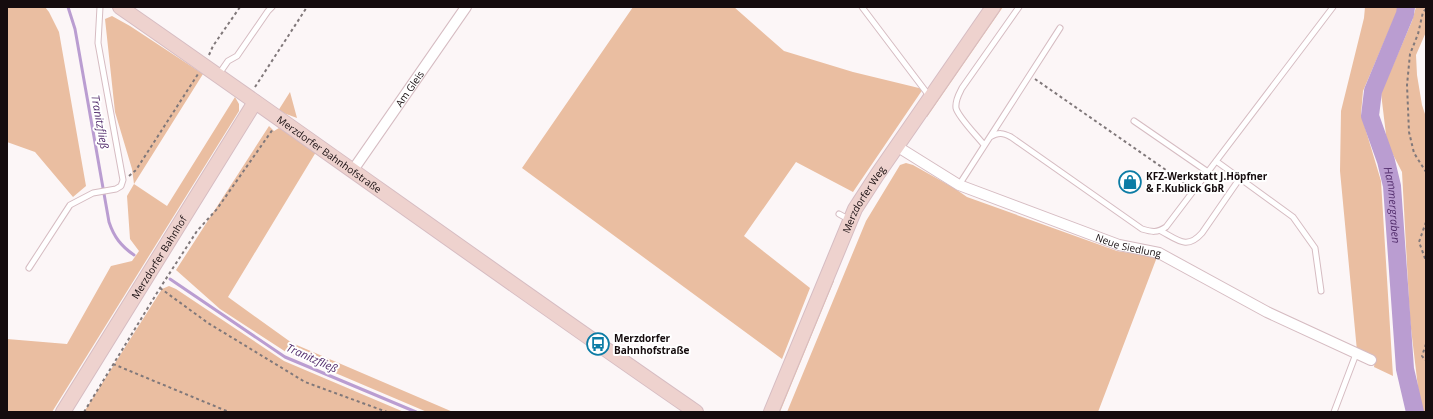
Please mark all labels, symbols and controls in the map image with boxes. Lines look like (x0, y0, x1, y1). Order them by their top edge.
street label: Am Gleis (392, 68, 427, 109)
water label: Tranitzfließ (88, 94, 113, 150)
street label: Merzdorfer Bahnhofstraße (274, 112, 385, 196)
street label: Merzdorfer Weg (839, 163, 889, 235)
water label: Hammergraben (1381, 165, 1404, 244)
shop icon: KFZ-Werkstatt J.Höpfner & F.Kublick GbR (1117, 169, 1143, 195)
place label: KFZ-Werkstatt J.Höpfner & F.Kublick GbR (1146, 169, 1268, 195)
street label: Merzdorfer Bahnhof (128, 213, 190, 301)
street label: Neue Siedlung (1094, 230, 1163, 260)
bus stop icon: Merzdorfer Bahnhofstraße (585, 331, 611, 357)
place label: Merzdorfer Bahnhofstraße (614, 331, 690, 357)
water label: Tranitzfließ (284, 340, 340, 375)

